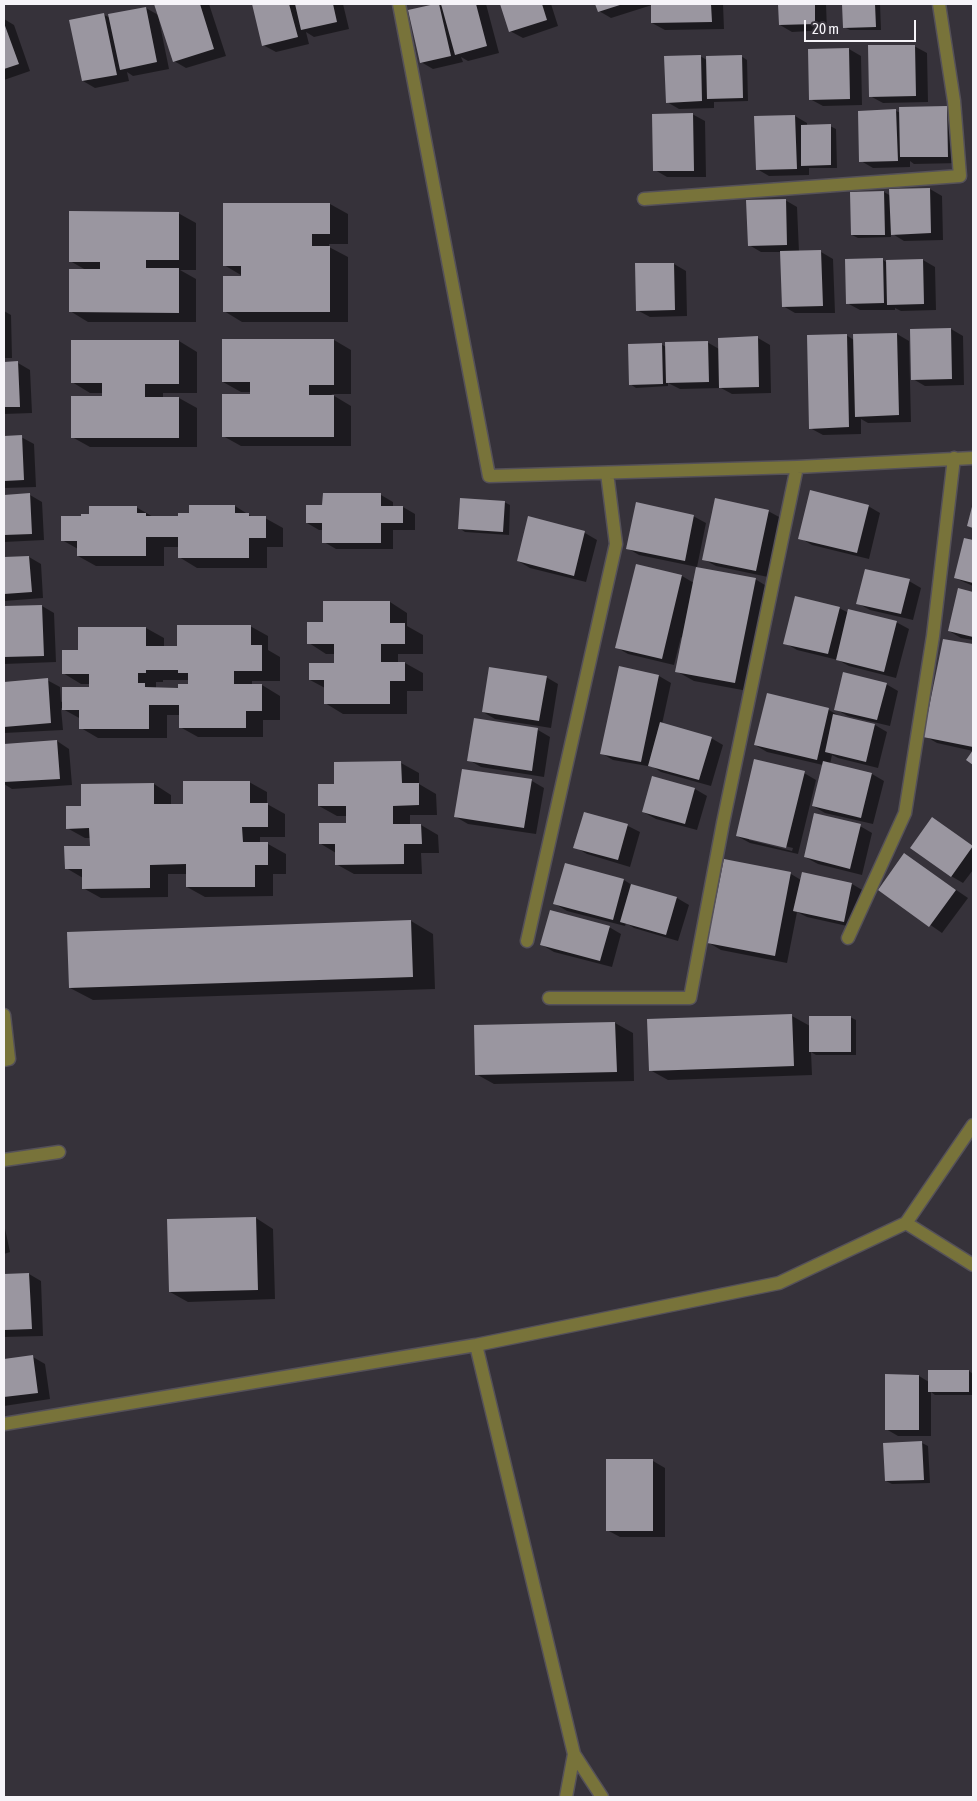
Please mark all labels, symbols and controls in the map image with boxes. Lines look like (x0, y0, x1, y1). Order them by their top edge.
scale bar (807, 10, 920, 42)
text: 20 m (812, 20, 839, 37)

